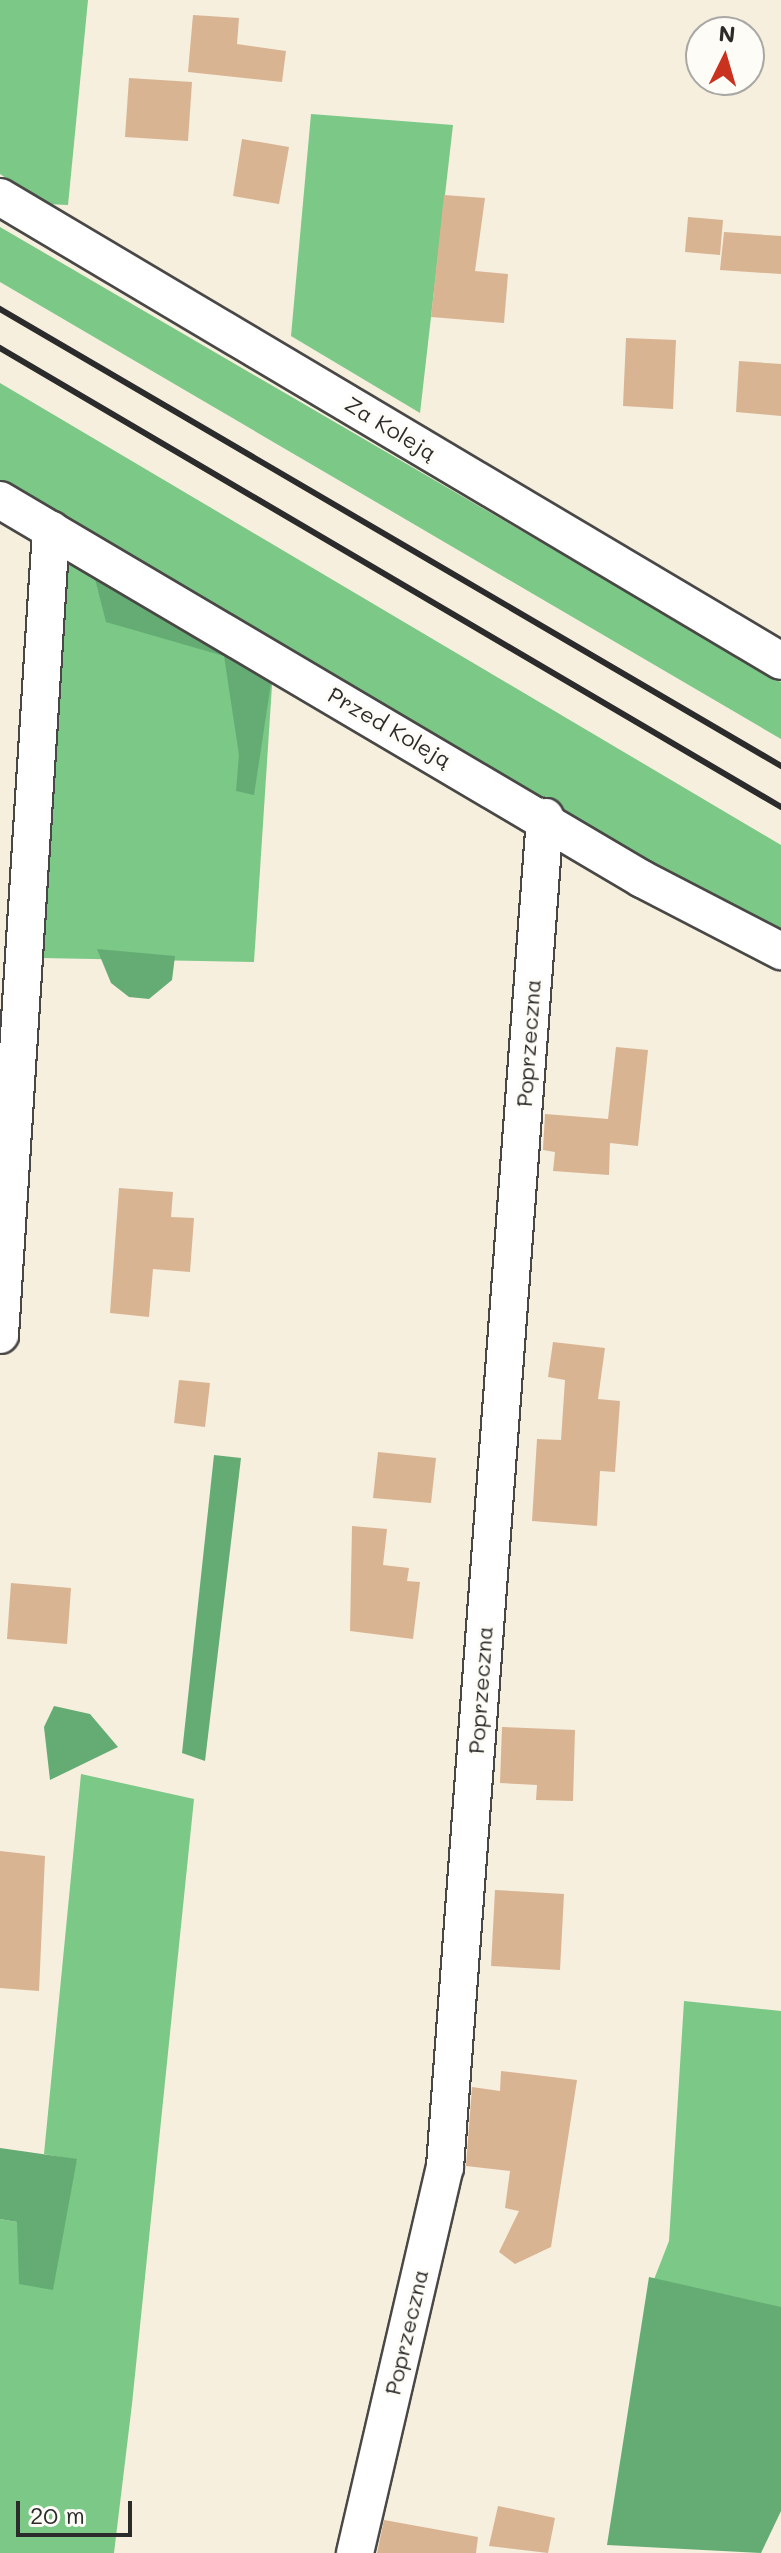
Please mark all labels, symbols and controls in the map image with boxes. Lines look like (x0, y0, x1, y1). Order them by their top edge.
north arrow (685, 16, 765, 96)
text: N (717, 18, 737, 49)
street label: Za Koleją (340, 390, 442, 466)
street label: Przed Koleją (324, 681, 456, 773)
street label: Poprzeczna (510, 978, 546, 1108)
street label: Poprzeczna (462, 1625, 498, 1755)
street label: Poprzeczna (379, 2267, 433, 2397)
scale bar (20, 2485, 136, 2535)
text: 20 m (30, 2499, 85, 2530)

